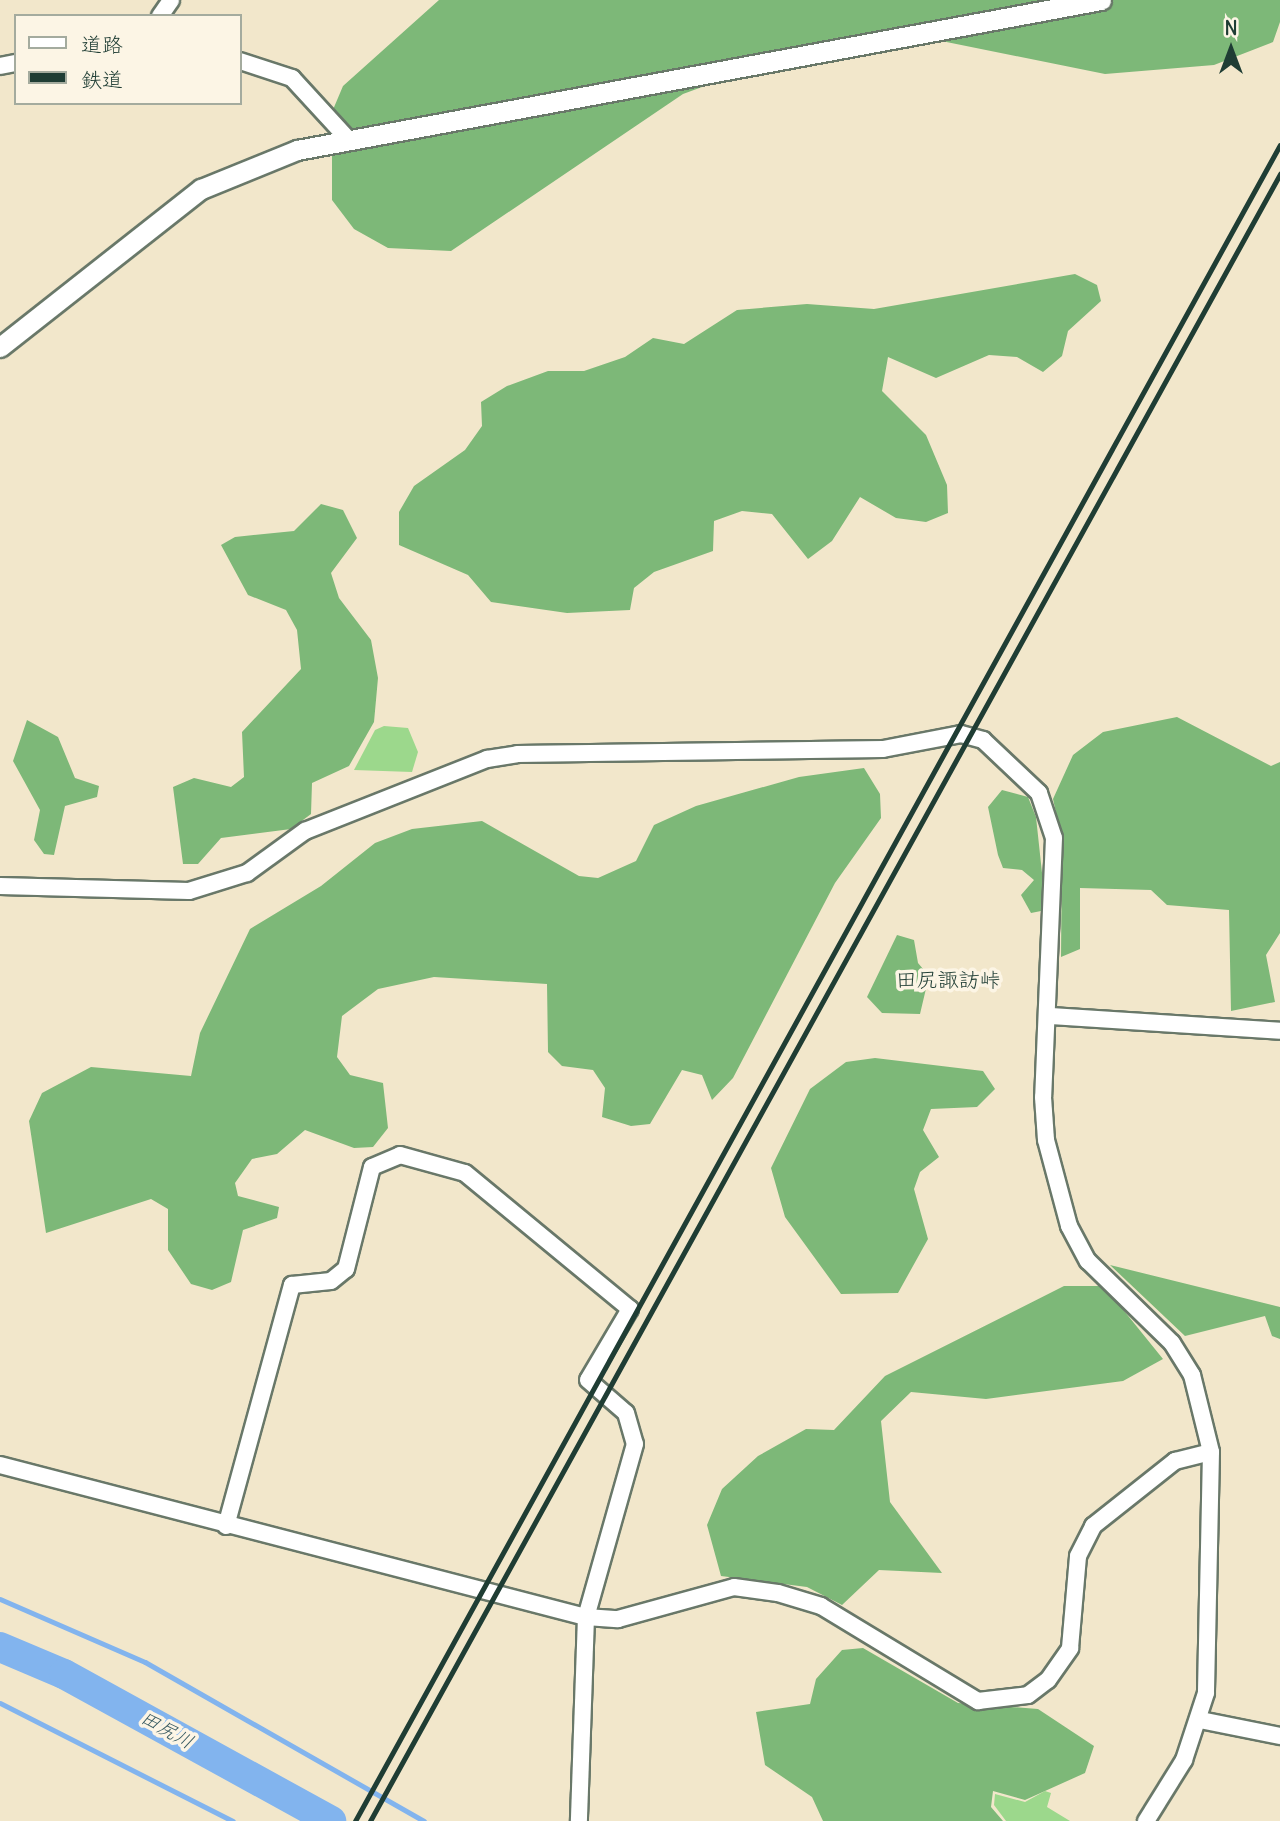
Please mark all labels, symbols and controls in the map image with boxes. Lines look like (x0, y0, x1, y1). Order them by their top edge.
legend (14, 14, 242, 105)
north arrow (1196, 14, 1266, 84)
text: N (1224, 16, 1238, 40)
text: 道路 (81, 31, 123, 58)
text: 鉄道 (81, 66, 123, 93)
district label: 田尻諏訪峠 (896, 967, 1000, 993)
water label: 田尻川 (137, 1706, 197, 1754)

